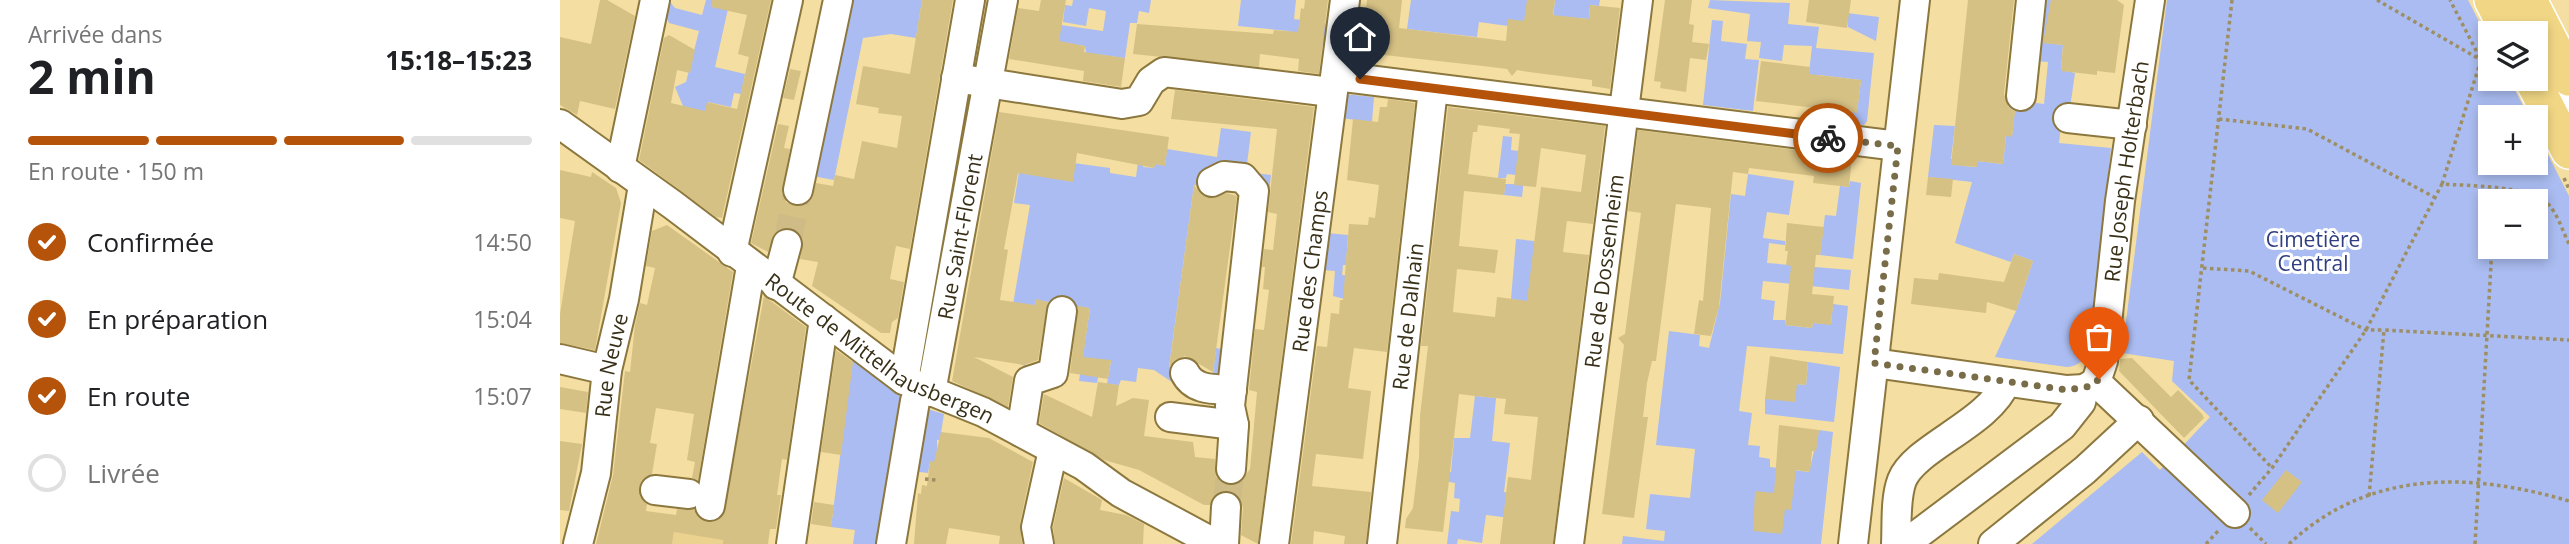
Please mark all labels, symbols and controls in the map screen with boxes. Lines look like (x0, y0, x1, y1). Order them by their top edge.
pin (1330, 7, 1390, 79)
text: Arrivée dans (28, 18, 162, 50)
icon: home (1341, 18, 1379, 56)
map controls (2478, 21, 2548, 259)
button: layers (2478, 21, 2548, 91)
text: 15:18–15:23 (385, 42, 532, 78)
text: 2 min (28, 45, 156, 107)
street label: Rue Joseph Holterbach (2097, 59, 2155, 283)
courier (1793, 103, 1863, 173)
button: + (2478, 105, 2548, 175)
icon: bike (1809, 119, 1847, 157)
street label: Rue Saint-Florent (931, 151, 989, 322)
text: En route · 150 m (28, 155, 204, 187)
street label: Rue de Dossenheim (1577, 173, 1630, 370)
street label: Rue des Champs (1285, 188, 1334, 354)
button: − (2478, 189, 2548, 259)
icon: check (28, 223, 66, 261)
text: Confirmée (87, 224, 214, 260)
park label: Cimetière Central (2266, 225, 2360, 277)
text: 14:50 (473, 226, 532, 258)
street label: Rue de Dalhain (1385, 241, 1430, 392)
street label: Route de Mittelhausbergen (760, 266, 999, 430)
icon: check (28, 300, 66, 338)
text: En préparation (87, 301, 268, 337)
text: 15:04 (473, 303, 532, 335)
pin (2069, 307, 2129, 379)
street label: Rue Neuve (588, 310, 634, 419)
icon: bag (2080, 318, 2118, 356)
icon: check (28, 377, 66, 415)
text: En route (87, 378, 190, 414)
text: 15:07 (473, 380, 532, 412)
text: Livrée (87, 455, 160, 491)

